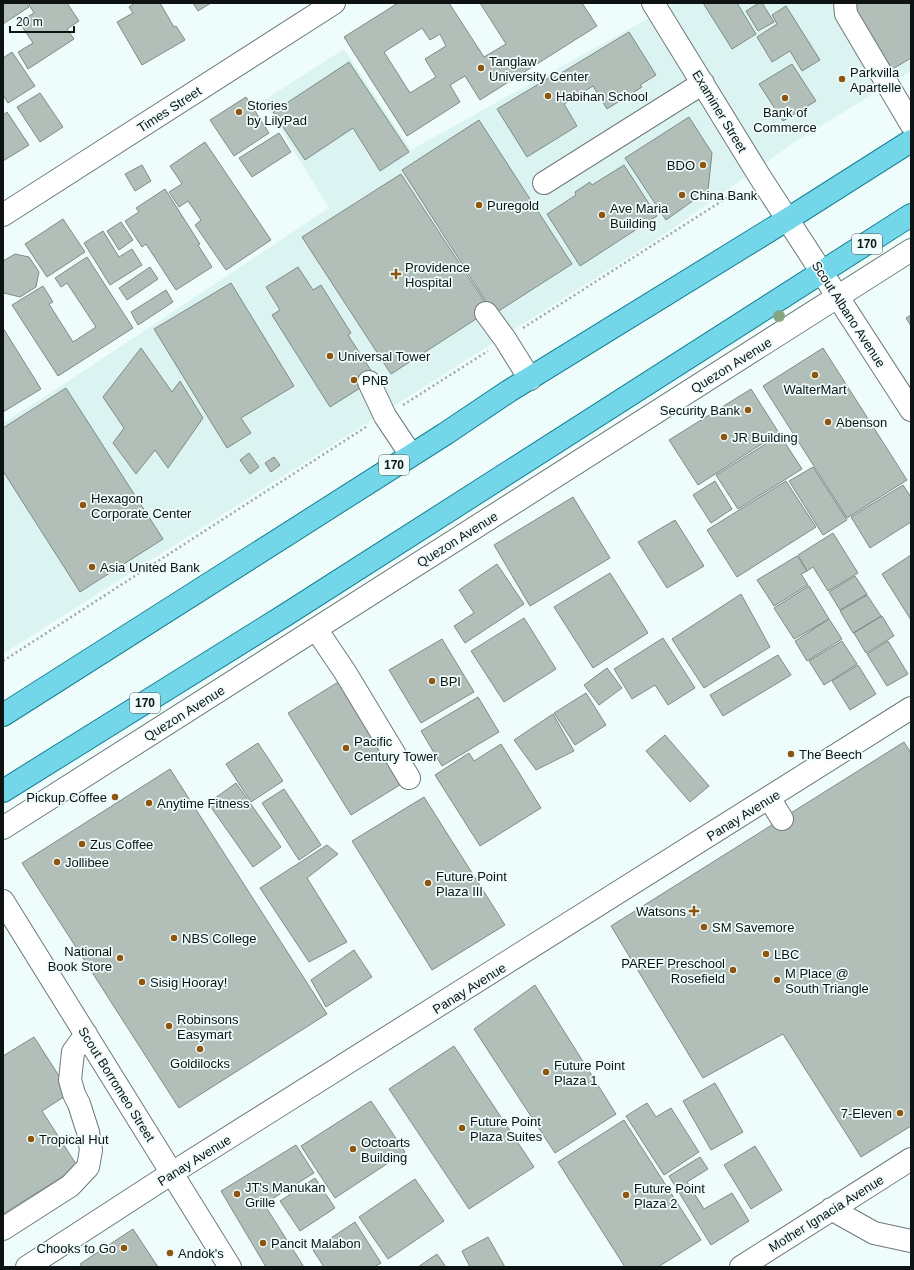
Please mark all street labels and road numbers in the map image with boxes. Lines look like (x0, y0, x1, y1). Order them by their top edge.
street label: Examiner Street (689, 67, 750, 155)
street label: Times Street (134, 83, 204, 136)
road number: 170 (852, 234, 882, 254)
street label: Scout Albano Avenue (809, 258, 888, 370)
street label: Quezon Avenue (688, 335, 774, 396)
road number: 170 (379, 455, 409, 475)
street label: Quezon Avenue (414, 509, 500, 570)
street label: Quezon Avenue (141, 683, 227, 744)
road number: 170 (130, 693, 160, 713)
street label: Panay Avenue (704, 787, 783, 844)
street label: Panay Avenue (430, 960, 509, 1017)
street label: Scout Borromeo Street (75, 1024, 158, 1145)
street label: Panay Avenue (155, 1132, 234, 1189)
street label: Mother Ignacia Avenue (766, 1172, 887, 1255)

